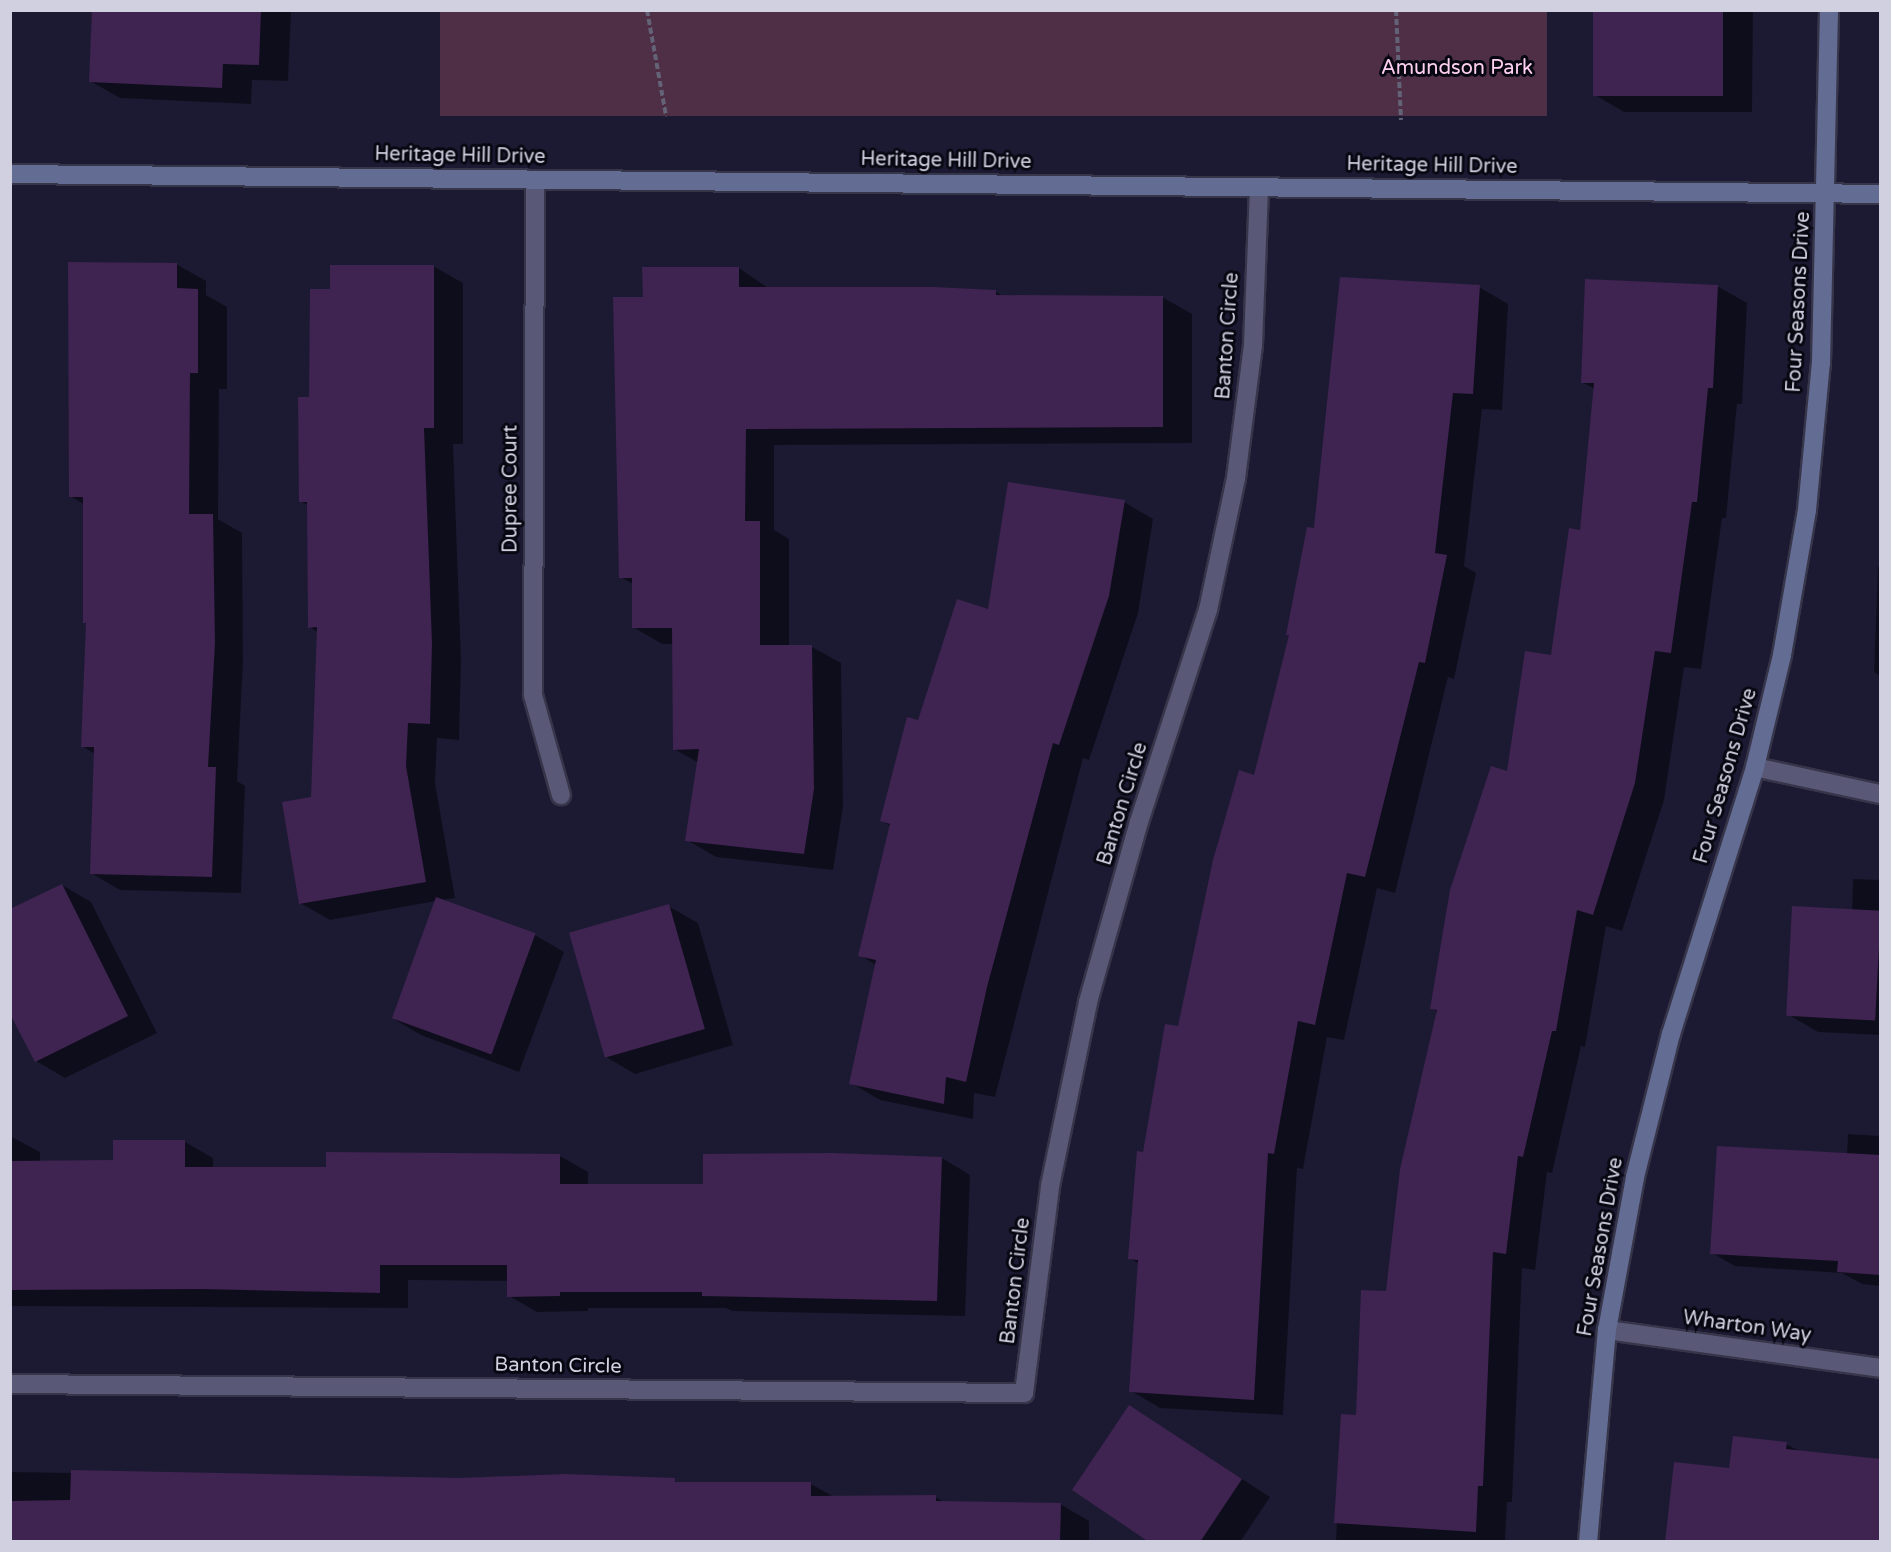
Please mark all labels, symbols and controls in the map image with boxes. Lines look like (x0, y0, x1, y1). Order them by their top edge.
park label: Amundson Park (1381, 56, 1533, 80)
street label: Heritage Hill Drive (374, 143, 546, 169)
street label: Heritage Hill Drive (860, 148, 1032, 174)
street label: Heritage Hill Drive (1346, 153, 1518, 179)
street label: Four Seasons Drive (1782, 211, 1816, 393)
street label: Banton Circle (1212, 272, 1244, 400)
street label: Dupree Court (499, 425, 523, 553)
street label: Four Seasons Drive (1689, 685, 1763, 867)
street label: Banton Circle (1093, 740, 1153, 868)
street label: Four Seasons Drive (1573, 1156, 1629, 1338)
street label: Banton Circle (996, 1216, 1036, 1346)
street label: Wharton Way (1681, 1306, 1813, 1348)
street label: Banton Circle (494, 1353, 622, 1379)

